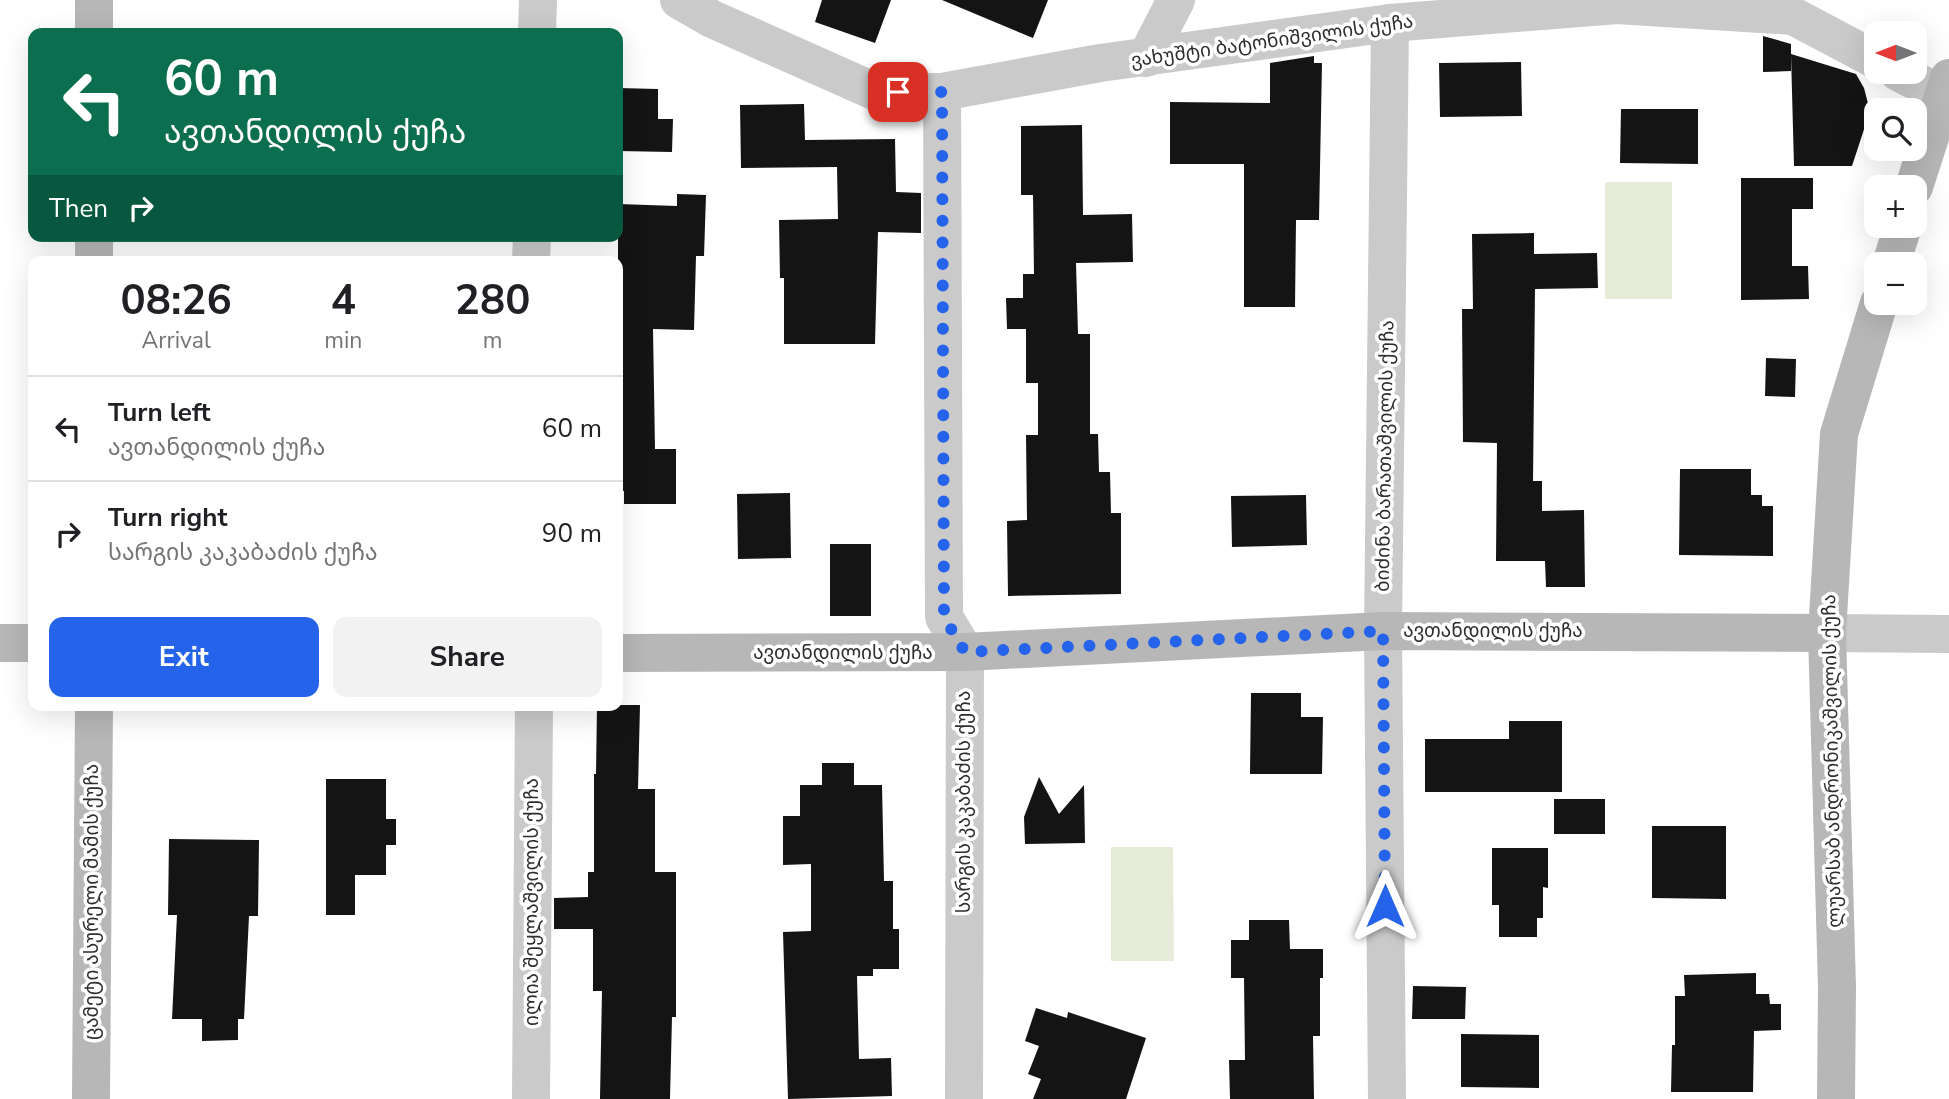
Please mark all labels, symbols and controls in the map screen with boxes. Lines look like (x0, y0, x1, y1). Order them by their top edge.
street label: ვახუშტი ბატონიშვილის ქუჩა (1129, 8, 1415, 74)
north arrow (1864, 21, 1927, 84)
map controls (1864, 21, 1927, 315)
text: 60 m (164, 45, 279, 112)
icon: left (49, 56, 140, 147)
pin (868, 62, 928, 122)
icon: arrive (879, 73, 917, 111)
button: search (1864, 98, 1927, 161)
text: ავთანდილის ქუჩა (164, 111, 466, 154)
button: + (1864, 175, 1927, 238)
icon: right (122, 189, 160, 227)
text: Then (49, 191, 108, 226)
button: − (1864, 252, 1927, 315)
text: 08:26 (121, 272, 232, 329)
text: 4 (331, 272, 356, 329)
text: 280 (455, 272, 530, 329)
street label: ბიძინა ბარათაშვილის ქუჩა (1370, 320, 1400, 592)
text: Arrival (142, 325, 211, 356)
text: min (324, 325, 362, 356)
text: m (483, 325, 503, 356)
text: Turn left (108, 395, 211, 430)
icon: left (49, 410, 87, 448)
text: 60 m (542, 411, 602, 446)
text: ავთანდილის ქუჩა (108, 432, 325, 463)
text: Turn right (108, 500, 227, 535)
icon: right (49, 515, 87, 553)
text: 90 m (542, 516, 602, 551)
text: სარგის კაკაბაძის ქუჩა (108, 537, 378, 568)
street label: ლუარსაბ ანდრონიკაშვილის ქუჩა (1816, 594, 1848, 928)
button: Exit (49, 617, 319, 697)
button: Share (333, 617, 602, 697)
street label: ავთანდილის ქუჩა (1403, 618, 1583, 644)
street label: ავთანდილის ქუჩა (753, 640, 933, 666)
street label: სარგის კაკაბაძის ქუჩა (951, 691, 977, 913)
street label: ცამეტი ასურელი მამის ქუჩა (79, 764, 105, 1040)
street label: ილია შეყლაშვილის ქუჩა (519, 778, 545, 1026)
position arrow (1348, 869, 1422, 943)

